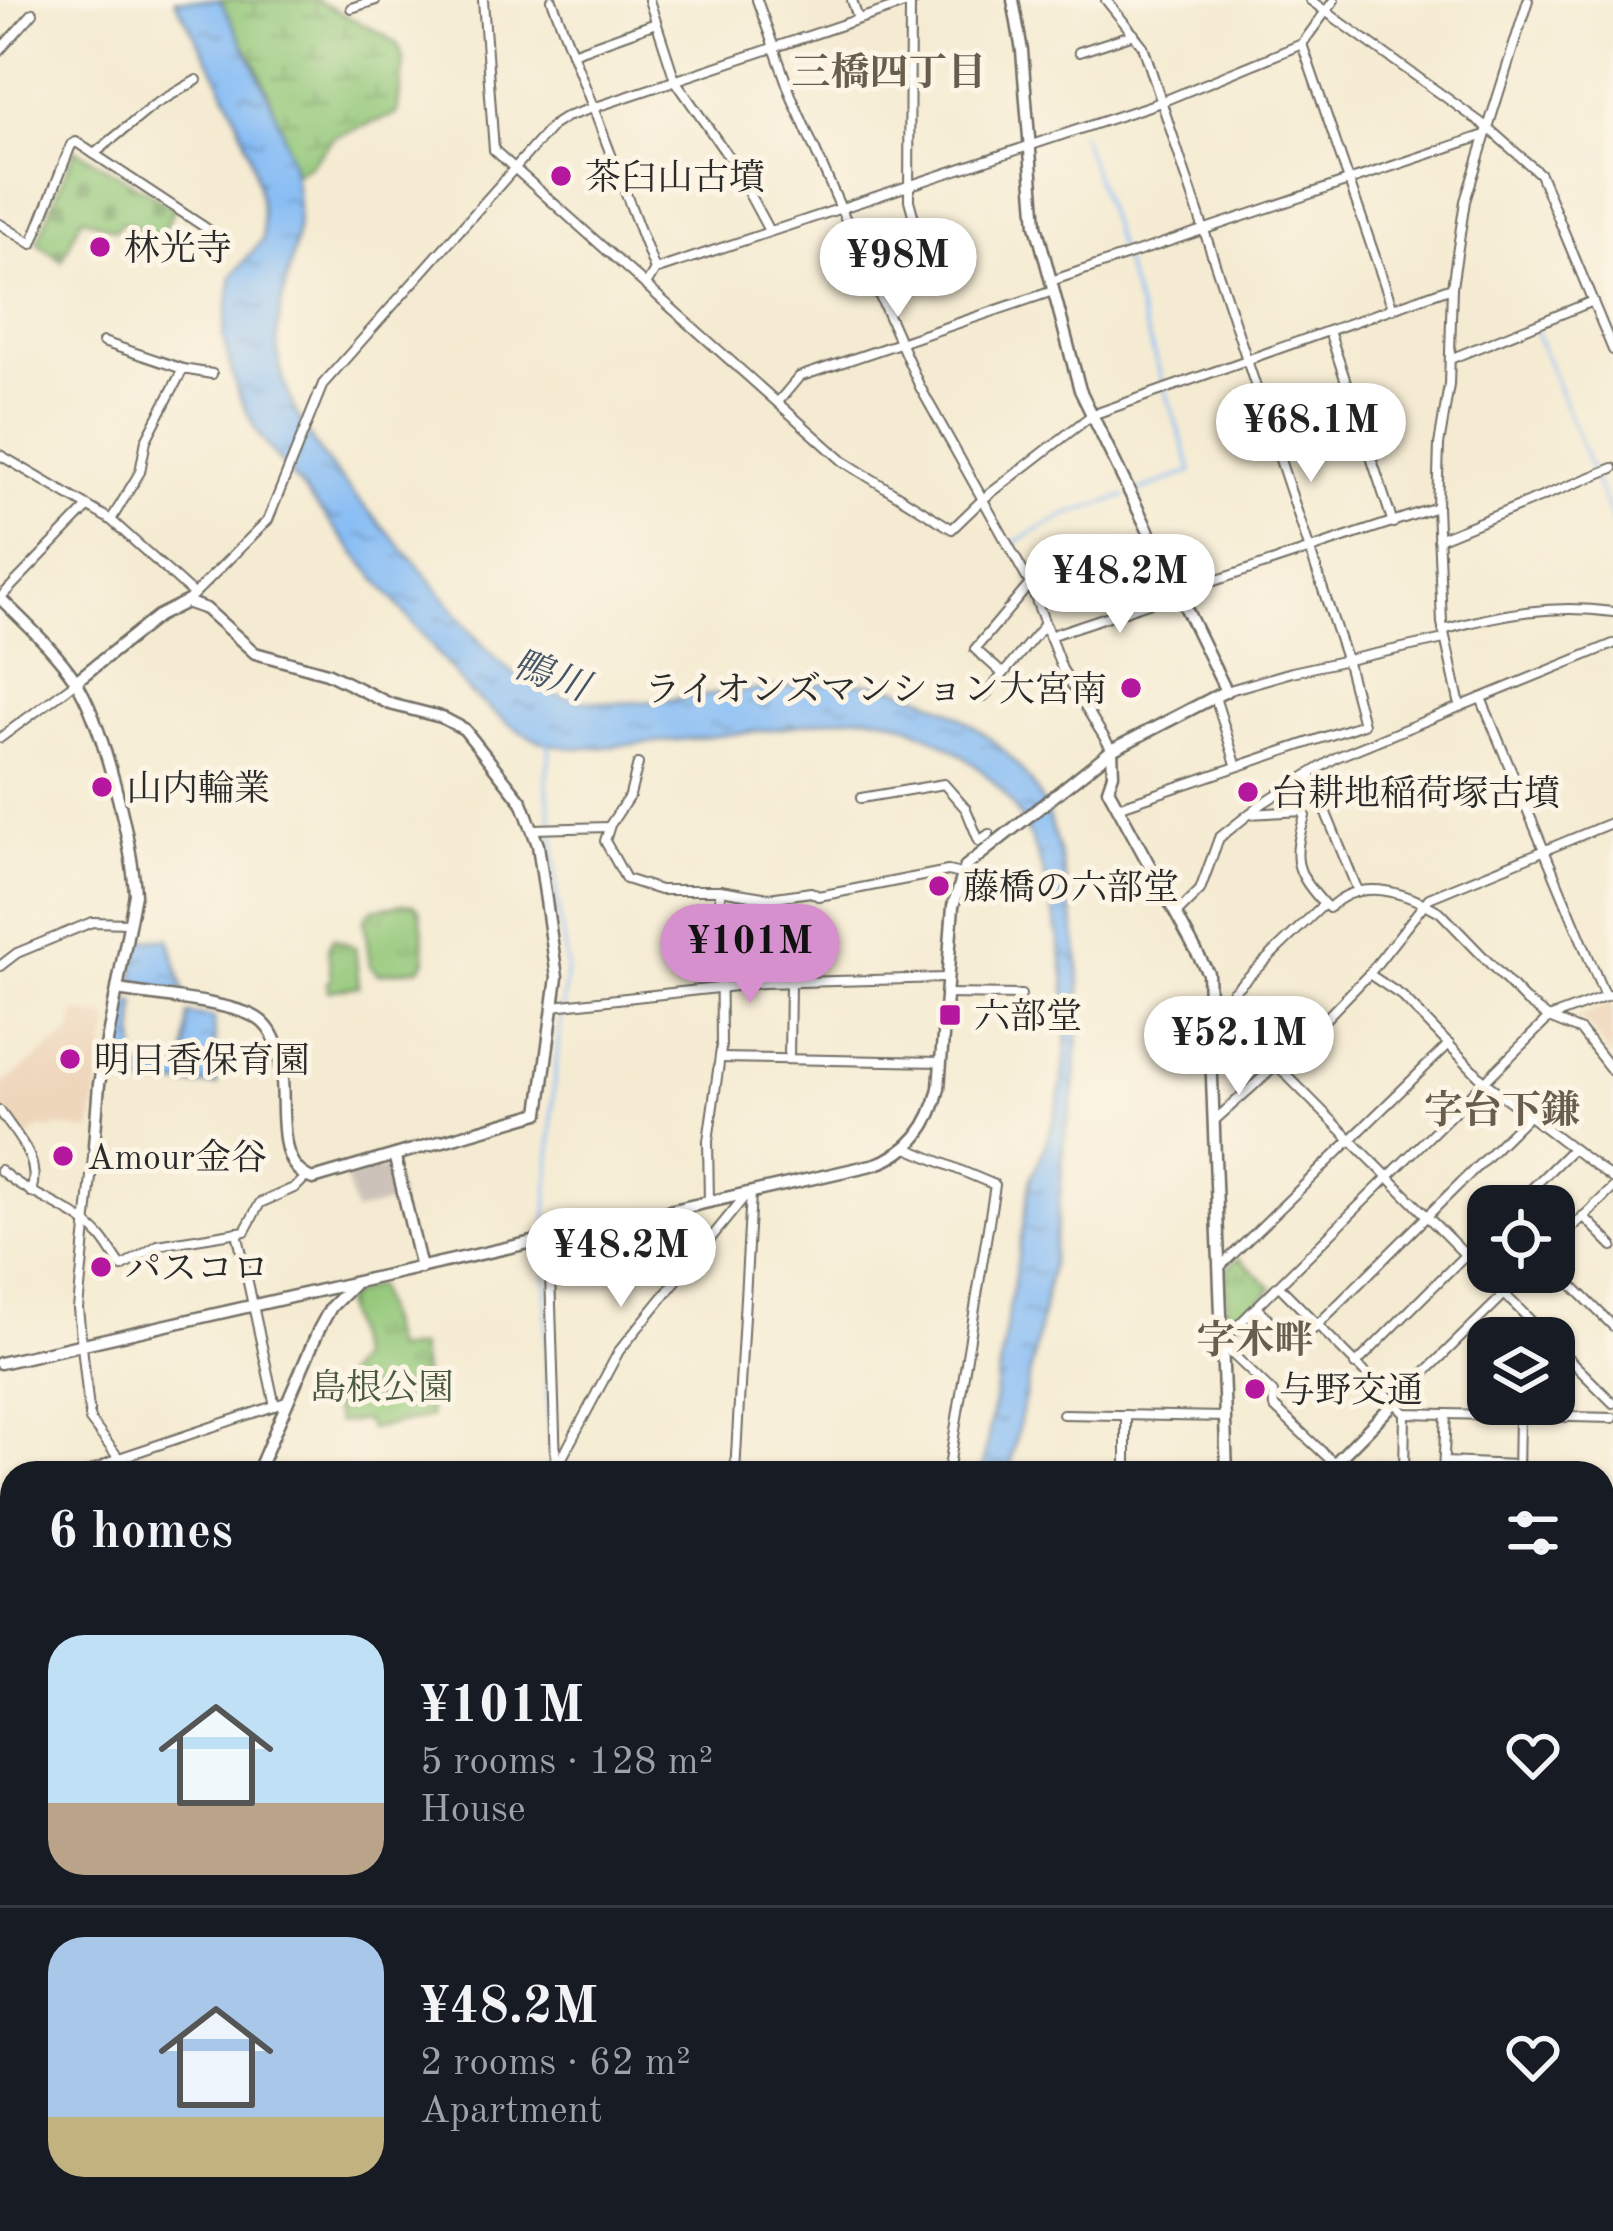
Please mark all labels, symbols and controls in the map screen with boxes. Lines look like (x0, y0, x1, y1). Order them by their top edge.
district label: 三橋四丁目 (791, 51, 987, 94)
place label: 茶臼山古墳 (585, 158, 765, 198)
marker: 茶臼山古墳 (548, 163, 574, 189)
pin: ¥98M (827, 218, 969, 320)
place label: 林光寺 (124, 229, 232, 269)
marker: 林光寺 (87, 234, 113, 260)
text: ¥98M (847, 237, 949, 276)
pin: ¥68.1M (1213, 383, 1409, 485)
text: ¥68.1M (1243, 402, 1379, 441)
pin: ¥48.2M (1022, 534, 1218, 636)
text: ¥48.2M (1052, 553, 1188, 592)
water label: 鴨川 (506, 643, 598, 710)
place label: ライオンズマンション大宮南 (645, 670, 1107, 710)
marker: ライオンズマンション大宮南 (1118, 675, 1144, 701)
place label: 山内輪業 (126, 769, 270, 809)
marker: 山内輪業 (89, 774, 115, 800)
place label: 台耕地稲荷塚古墳 (1272, 774, 1560, 814)
marker: 台耕地稲荷塚古墳 (1235, 779, 1261, 805)
place label: 藤橋の六部堂 (963, 868, 1179, 908)
marker: 藤橋の六部堂 (926, 873, 952, 899)
pin: ¥101M (666, 904, 834, 1006)
text: ¥101M (687, 923, 813, 962)
pin: ¥52.1M (1141, 996, 1337, 1098)
place label: 六部堂 (974, 997, 1082, 1037)
marker: 六部堂 (937, 1002, 963, 1028)
text: ¥52.1M (1171, 1015, 1307, 1054)
place label: 明日香保育園 (94, 1041, 310, 1081)
marker: 明日香保育園 (57, 1046, 83, 1072)
district label: 字台下鎌 (1424, 1089, 1580, 1132)
place label: Amour金谷 (87, 1138, 267, 1178)
marker: Amour金谷 (50, 1143, 76, 1169)
map controls (1467, 1185, 1575, 1425)
button: locate (1467, 1185, 1575, 1293)
pin: ¥48.2M (523, 1208, 719, 1310)
text: ¥48.2M (553, 1227, 689, 1266)
place label: パスコロ (125, 1253, 269, 1289)
marker: パスコロ (88, 1254, 114, 1280)
button: layers (1467, 1317, 1575, 1425)
district label: 字木畔 (1196, 1319, 1314, 1362)
park label: 島根公園 (310, 1368, 454, 1408)
place label: 与野交通 (1279, 1371, 1423, 1411)
marker: 与野交通 (1242, 1376, 1268, 1402)
icon: filters (1500, 1500, 1566, 1566)
text: 6 homes (48, 1508, 233, 1559)
text: ¥101M (420, 1682, 584, 1733)
icon: home (144, 1683, 288, 1827)
icon: heart (1500, 1722, 1566, 1788)
text: 5 rooms · 128 m² (420, 1743, 713, 1782)
text: House (420, 1791, 526, 1830)
text: ¥48.2M (420, 1983, 598, 2034)
icon: home (144, 1985, 288, 2129)
icon: heart (1500, 2024, 1566, 2090)
text: 2 rooms · 62 m² (420, 2044, 691, 2083)
text: Apartment (420, 2092, 603, 2131)

